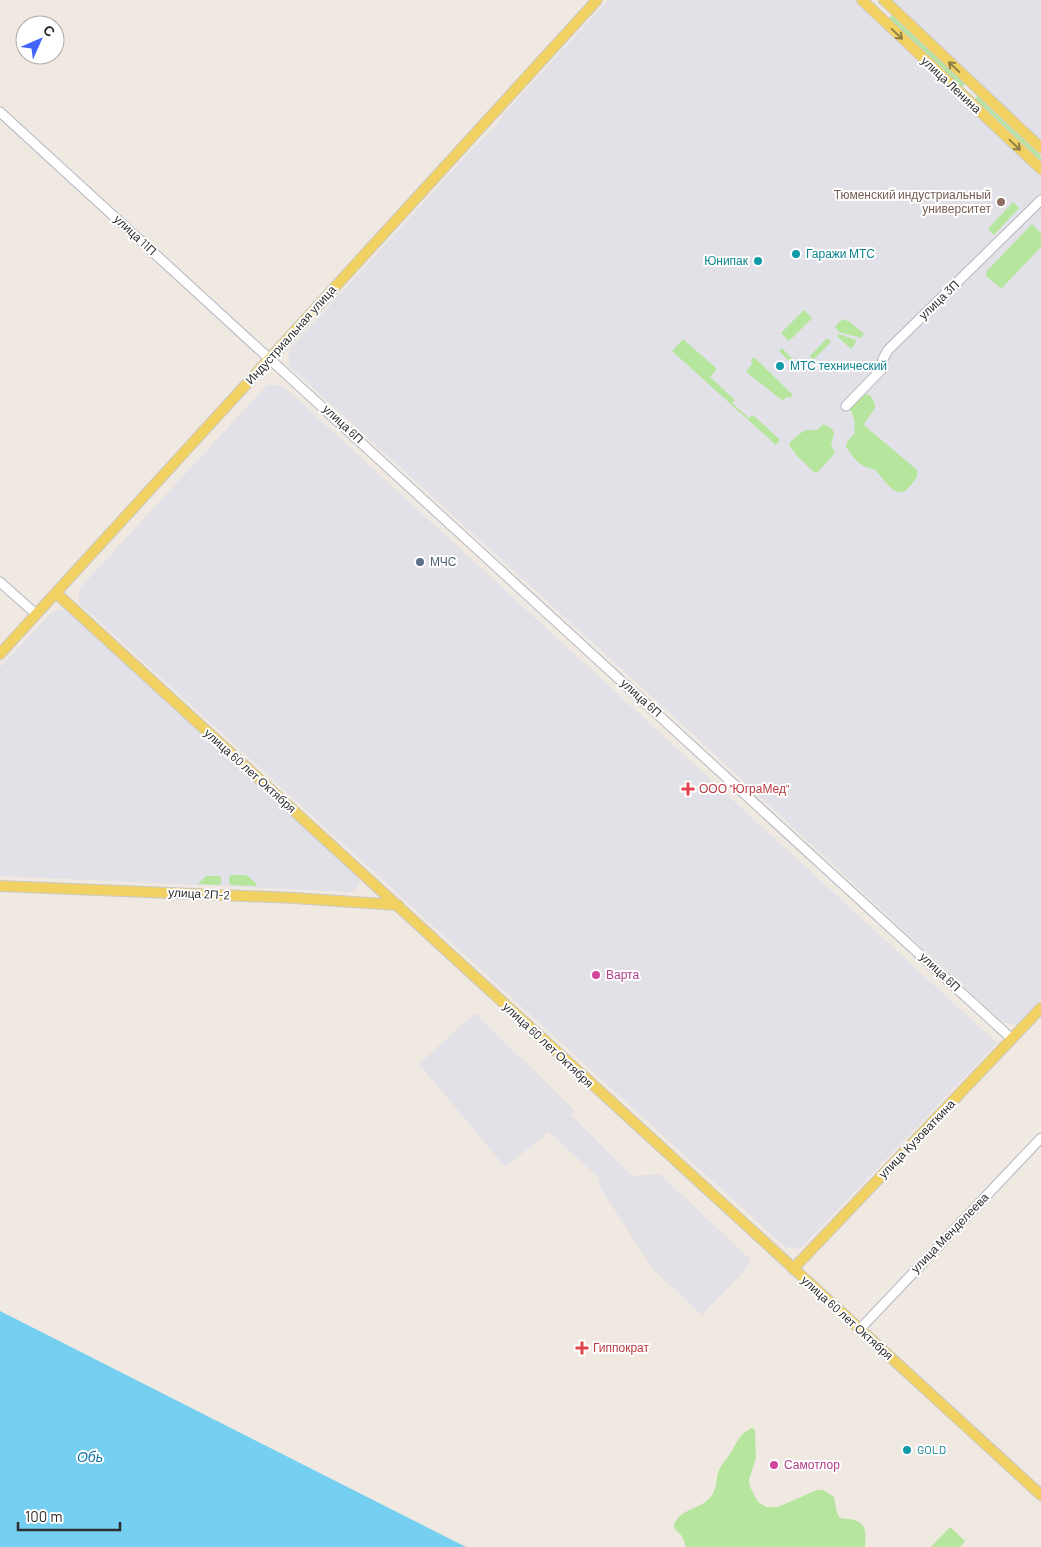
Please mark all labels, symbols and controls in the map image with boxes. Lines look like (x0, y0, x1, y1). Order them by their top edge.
north arrow (15, 15, 65, 65)
text: С (40, 21, 59, 40)
one-way arrow (890, 28, 903, 40)
street label: улица Ленина (918, 53, 985, 116)
one-way arrow (948, 61, 961, 73)
one-way arrow (1009, 139, 1022, 151)
place label: Тюменский индустриальный университет (834, 187, 991, 216)
marker: Тюменский индустриальный университет (995, 196, 1007, 208)
street label: улица 11П (111, 211, 160, 258)
place label: Гаражи МТС (806, 246, 875, 261)
marker: Гаражи МТС (790, 248, 802, 260)
place label: Юнипак (704, 253, 749, 267)
marker: Юнипак (752, 255, 764, 267)
street label: улица 3П (915, 277, 962, 322)
street label: Индустриальная улица (242, 282, 339, 387)
place label: МТС технический (790, 358, 887, 372)
marker: МТС технический (774, 360, 786, 372)
street label: улица 6П (320, 401, 367, 446)
place label: МЧС (430, 554, 457, 568)
marker: МЧС (414, 556, 426, 568)
street label: улица 6П (618, 675, 665, 720)
street label: улица 60 лет Октября (201, 725, 299, 816)
place label: ООО "ЮграМед" (699, 781, 789, 796)
marker: ООО "ЮграМед" (681, 782, 695, 796)
street label: улица 2П-2 (168, 884, 230, 903)
street label: улица 6П (917, 949, 964, 994)
place label: Варта (606, 967, 639, 982)
marker: Варта (590, 969, 602, 981)
street label: улица 60 лет Октября (500, 999, 597, 1091)
street label: улица Кузоваткина (875, 1096, 958, 1181)
street label: улица Менделеева (908, 1189, 992, 1276)
street label: улица 60 лет Октября (798, 1272, 896, 1363)
place label: Гиппократ (593, 1340, 650, 1355)
marker: Гиппократ (575, 1341, 589, 1355)
place label: GOLD (917, 1442, 946, 1456)
marker: GOLD (901, 1444, 913, 1456)
water label: Обь (77, 1448, 103, 1465)
place label: Самотлор (784, 1457, 840, 1472)
marker: Самотлор (768, 1459, 780, 1471)
scale bar (18, 1500, 120, 1532)
text: 100 m (25, 1507, 63, 1525)

